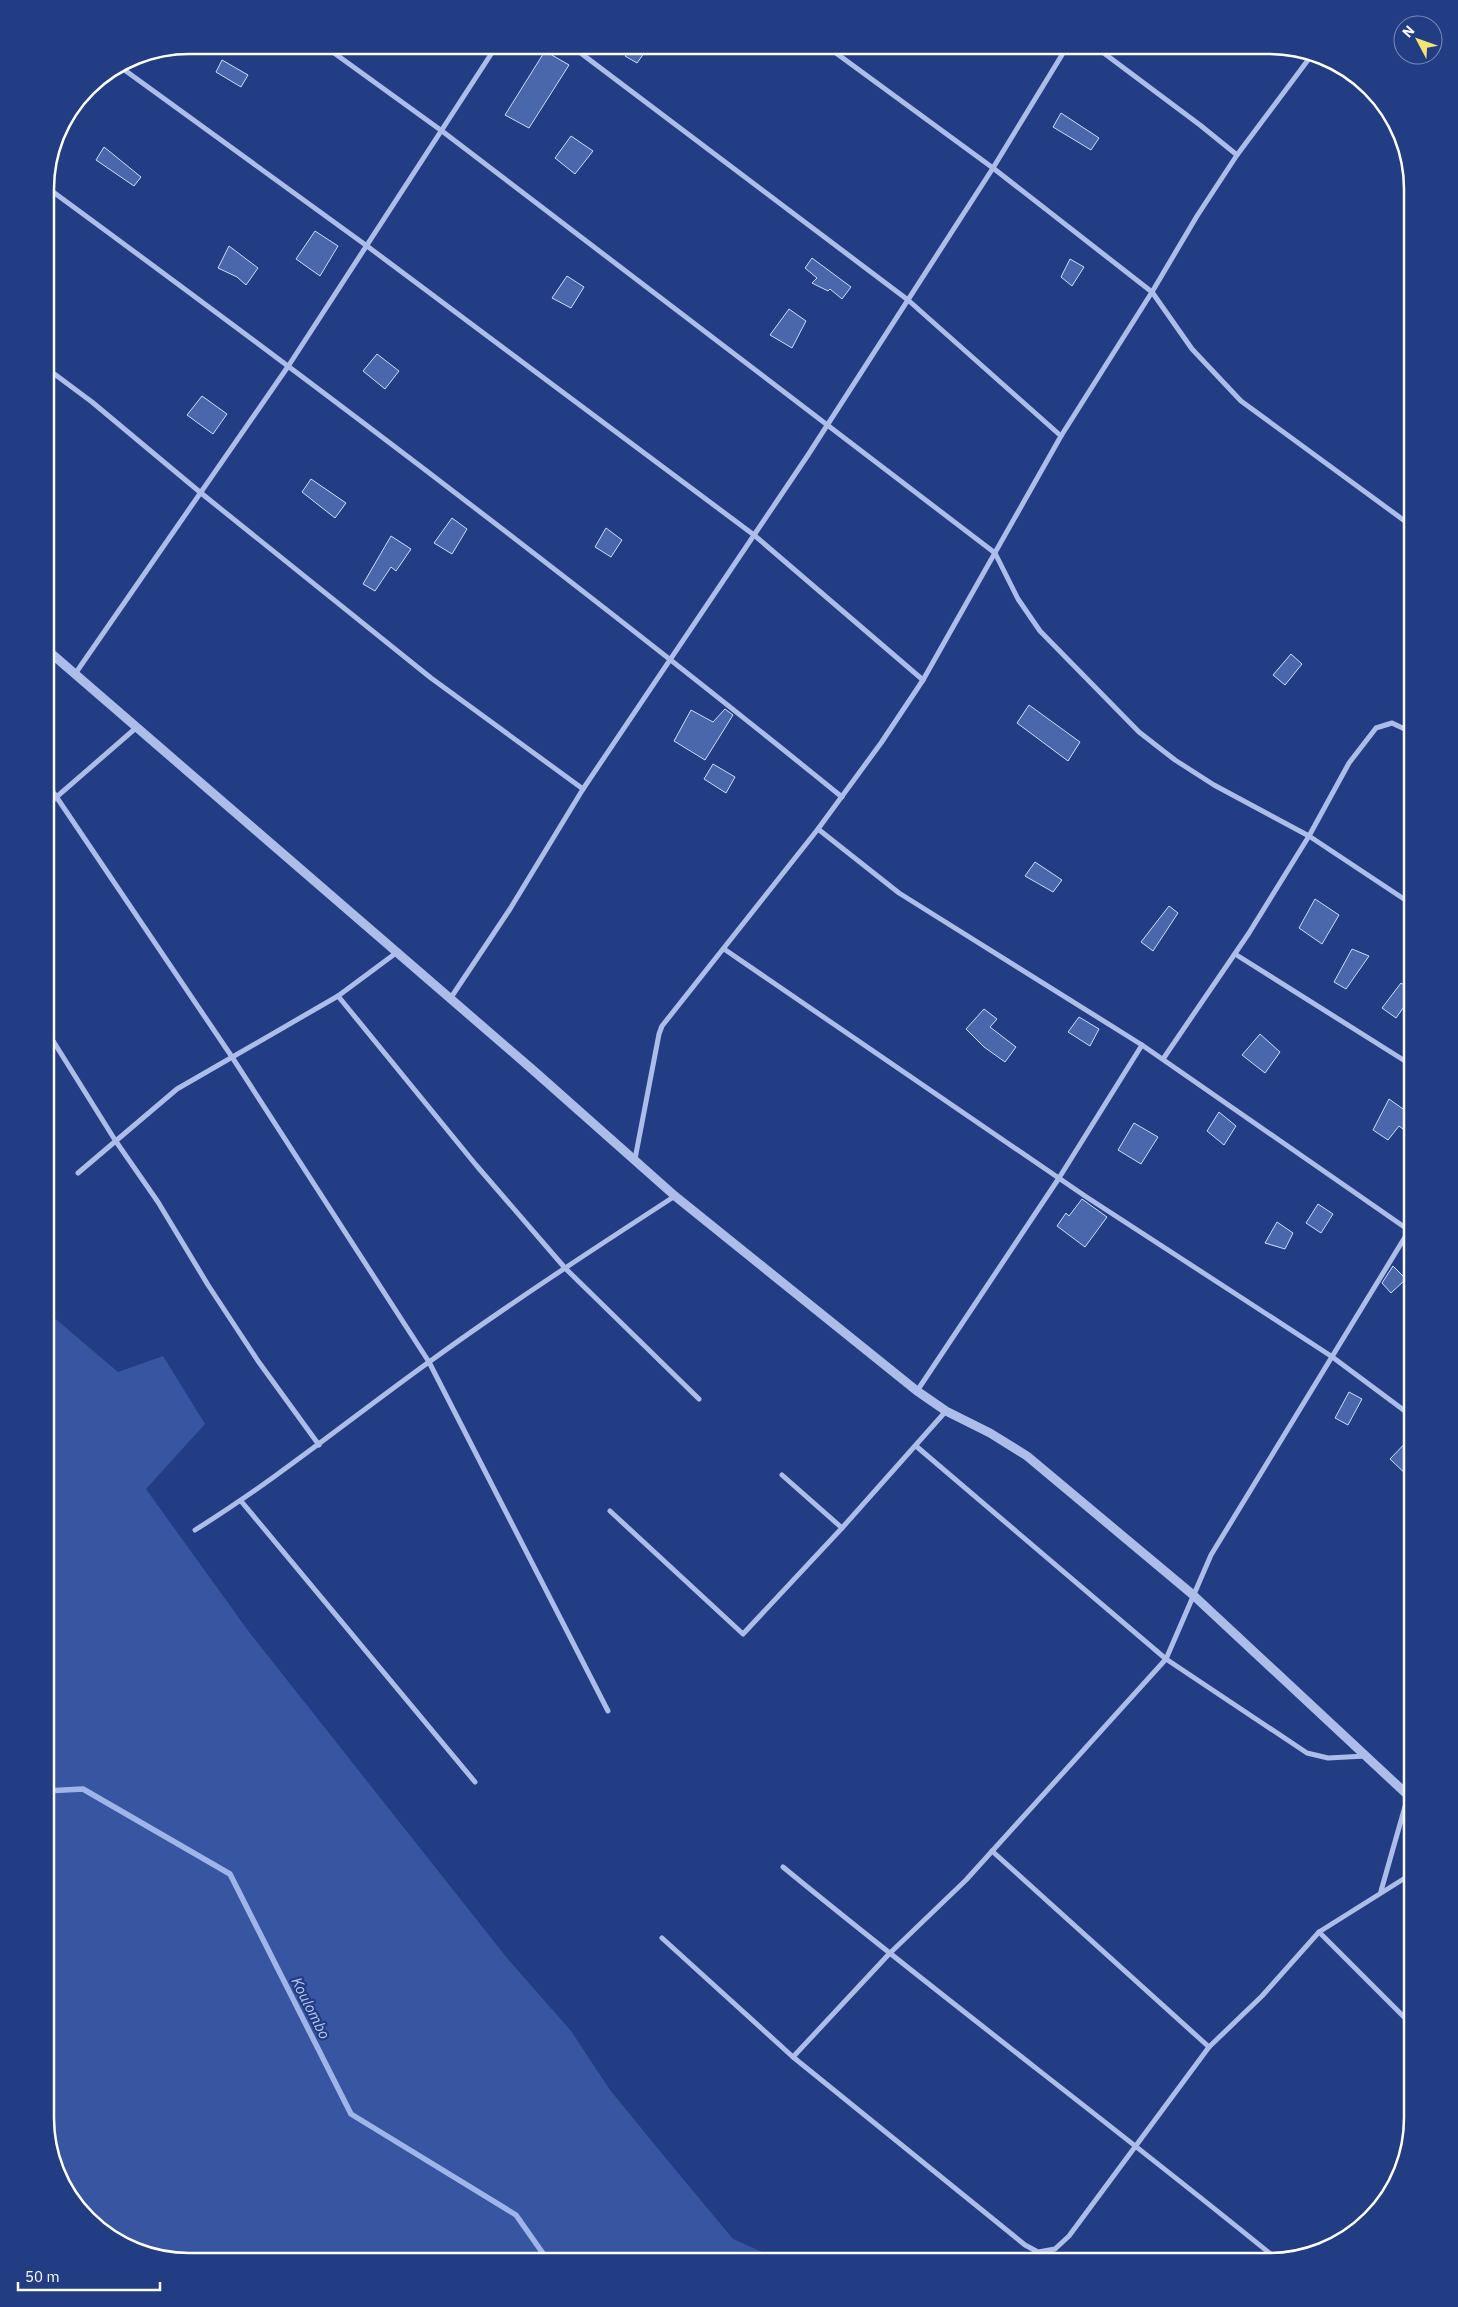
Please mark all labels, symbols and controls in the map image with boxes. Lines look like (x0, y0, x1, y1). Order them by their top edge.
north arrow (1393, 15, 1443, 65)
text: N (1398, 22, 1418, 41)
water label: Koulombo (287, 1974, 335, 2042)
scale bar (18, 2260, 160, 2292)
text: 50 m (25, 2267, 60, 2286)

